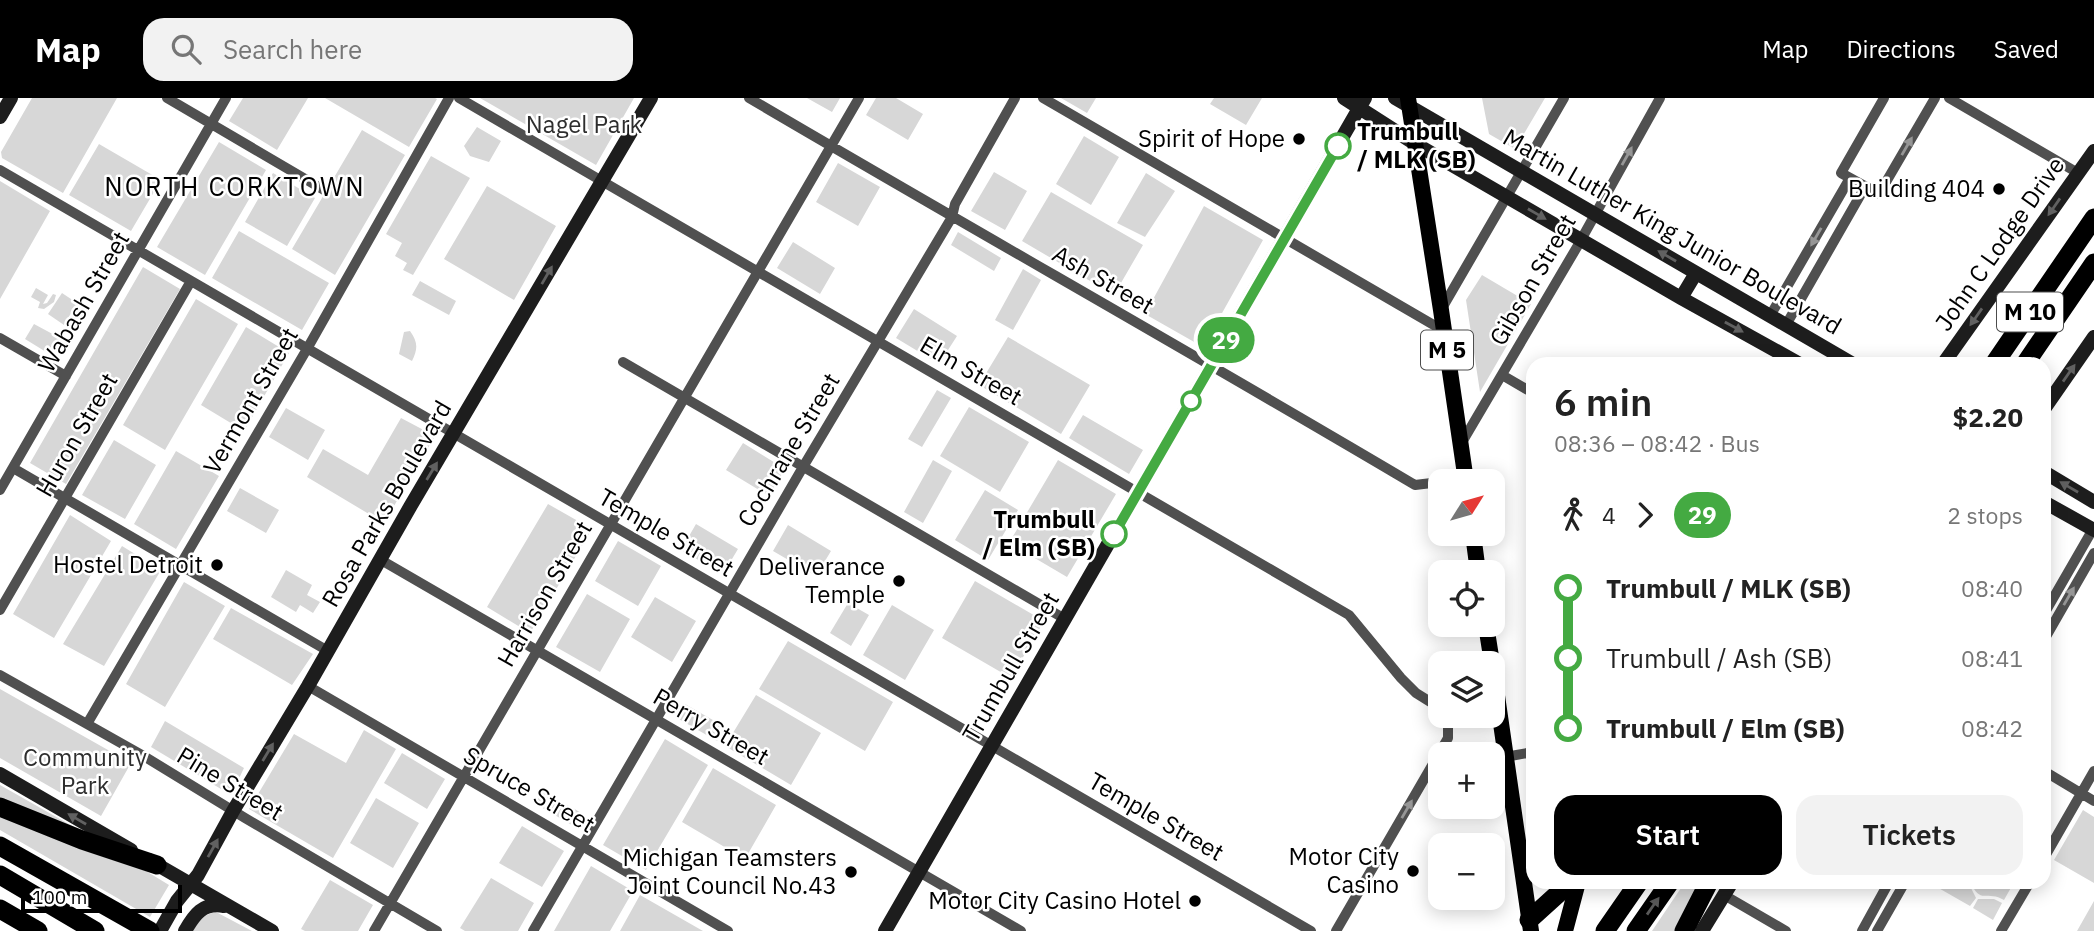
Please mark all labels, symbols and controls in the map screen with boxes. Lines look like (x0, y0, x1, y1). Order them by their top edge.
search box (143, 18, 633, 81)
text: Map (35, 28, 101, 71)
icon: search (167, 30, 205, 68)
text: Search here (223, 32, 362, 66)
text: Map (1762, 33, 1808, 65)
text: Directions (1846, 33, 1956, 65)
text: Saved (1994, 33, 2059, 65)
park label: Nagel Park (526, 108, 642, 140)
place label: Trumbull / MLK (SB) (1357, 115, 1476, 175)
street label: Martin Luther King Junior Boulevard (1497, 121, 1848, 341)
place label: Spirit of Hope (1138, 122, 1285, 154)
marker: Spirit of Hope (1291, 131, 1307, 147)
marker: Trumbull / MLK (SB) (1325, 133, 1351, 159)
one-way arrow (1901, 137, 1913, 156)
one-way arrow (1621, 146, 1633, 166)
street label: John C Lodge Drive (1927, 150, 2071, 337)
district label: NORTH CORKTOWN (104, 169, 366, 203)
place label: Building 404 (1848, 172, 1985, 204)
marker: Building 404 (1991, 181, 2007, 197)
one-way arrow (2048, 198, 2062, 216)
street label: Gibson Street (1482, 208, 1583, 351)
one-way arrow (1527, 208, 1547, 220)
street label: Wabash Street (30, 225, 136, 378)
one-way arrow (1809, 227, 1822, 246)
street label: Ash Street (1047, 237, 1160, 321)
one-way arrow (1657, 250, 1677, 262)
one-way arrow (541, 265, 553, 284)
road number: M 10 (1997, 293, 2063, 332)
one-way arrow (1969, 308, 1983, 326)
line badge: 29 (1194, 317, 1258, 363)
one-way arrow (1725, 321, 1744, 333)
street label: Vermont Street (195, 322, 305, 479)
text: 29 (1212, 324, 1240, 356)
street label: Elm Street (915, 328, 1028, 412)
road number: M 5 (1421, 330, 1473, 370)
one-way arrow (2062, 364, 2076, 382)
street label: Huron Street (28, 367, 124, 502)
street label: Cochrane Street (730, 367, 847, 532)
text: 6 min (1554, 377, 1652, 426)
unlabelled marker (1181, 391, 1201, 411)
street label: Rosa Parks Boulevard (314, 394, 458, 613)
text: $2.20 (1953, 400, 2023, 434)
text: 08:36 – 08:42 · Bus (1554, 428, 1760, 458)
one-way arrow (426, 462, 438, 481)
north arrow (1428, 469, 1505, 546)
map controls (1428, 469, 1505, 910)
street label: Temple Street (593, 480, 740, 584)
one-way arrow (2059, 481, 2079, 493)
icon: walk (1554, 496, 1592, 534)
icon: forward (1626, 496, 1664, 534)
text: 29 (1688, 499, 1717, 531)
text: 4 (1602, 500, 1616, 530)
text: 2 stops (1947, 500, 2023, 530)
place label: Trumbull / Elm (SB) (982, 503, 1095, 563)
street label: Harrison Street (489, 515, 599, 672)
marker: Trumbull / Elm (SB) (1101, 521, 1127, 547)
place label: Hostel Detroit (53, 548, 203, 580)
place label: Deliverance Temple (758, 550, 885, 610)
marker: Hostel Detroit (209, 557, 225, 573)
button: locate (1428, 560, 1505, 637)
text: Trumbull / MLK (SB) (1606, 571, 1851, 605)
marker: Deliverance Temple (891, 573, 907, 589)
text: 08:40 (1961, 573, 2023, 603)
street label: Trumbull Street (954, 586, 1066, 747)
one-way arrow (2063, 587, 2075, 606)
text: Trumbull / Ash (SB) (1606, 641, 1833, 675)
text: 08:41 (1961, 643, 2023, 673)
button: layers (1428, 651, 1505, 728)
street label: Perry Street (648, 680, 775, 772)
text: Trumbull / Elm (SB) (1606, 711, 1845, 745)
text: 08:42 (1961, 713, 2023, 743)
street label: Pine Street (171, 739, 290, 827)
street label: Spruce Street (458, 739, 601, 840)
park label: Community Park (23, 741, 147, 801)
button: + (1428, 742, 1505, 819)
one-way arrow (262, 743, 275, 762)
street label: Temple Street (1083, 764, 1230, 868)
button: Start (1554, 795, 1782, 875)
button: Tickets (1796, 795, 2023, 875)
one-way arrow (1401, 799, 1413, 818)
one-way arrow (67, 813, 86, 825)
button: − (1428, 833, 1505, 910)
one-way arrow (206, 838, 218, 858)
place label: Motor City Casino (1289, 840, 1399, 900)
place label: Michigan Teamsters Joint Council No.43 (622, 841, 837, 901)
marker: Motor City Casino (1405, 863, 1421, 879)
marker: Michigan Teamsters Joint Council No.43 (843, 864, 859, 880)
scale bar (21, 882, 182, 914)
place label: Motor City Casino Hotel (928, 884, 1181, 916)
text: 100 m (32, 885, 87, 909)
marker: Motor City Casino Hotel (1187, 893, 1203, 909)
one-way arrow (1646, 897, 1659, 916)

